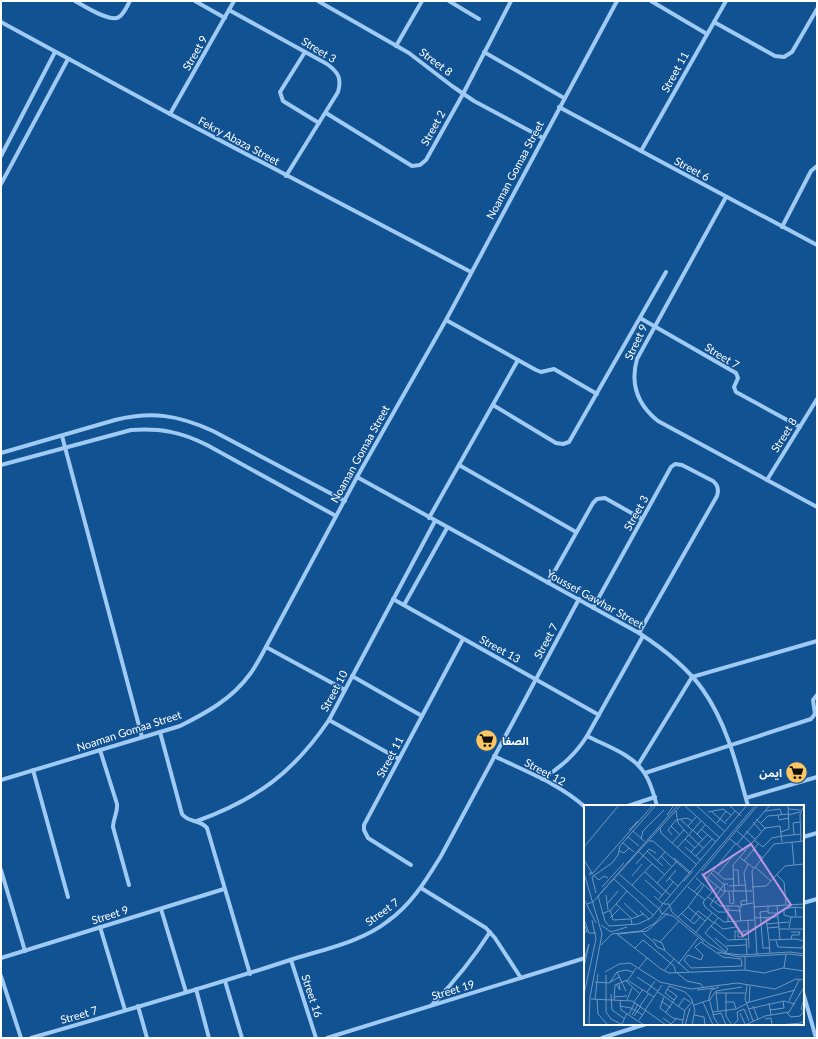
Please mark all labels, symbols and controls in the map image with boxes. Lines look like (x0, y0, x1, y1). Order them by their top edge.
street label: Street 9 (179, 33, 210, 73)
street label: Street 3 (300, 34, 339, 65)
street label: Street 8 (417, 45, 455, 78)
street label: Street 11 (658, 49, 691, 94)
street label: Street 2 (418, 108, 448, 148)
street label: Fekry Abaza Street (196, 114, 282, 168)
street label: Noaman Gomaa Street (483, 118, 546, 221)
street label: Street 6 (672, 154, 712, 183)
street label: Street 9 (622, 322, 650, 362)
street label: Street 7 (703, 340, 742, 371)
street label: Noaman Gomaa Street (327, 403, 392, 505)
street label: Street 8 (768, 415, 799, 454)
street label: Street 3 (621, 493, 651, 533)
street label: Youssef Gawhar Street (544, 566, 646, 631)
street label: Street 7 (531, 621, 560, 661)
street label: Street 13 (478, 632, 523, 665)
street label: Street 10 (317, 668, 350, 713)
street label: Noaman Gomaa Street (75, 707, 183, 754)
supermarket icon: الصفا (474, 728, 500, 754)
street label: Street 11 (373, 734, 406, 779)
place label: الصفا (502, 734, 529, 747)
street label: Street 12 (523, 755, 568, 788)
supermarket icon: ايمن (784, 760, 810, 786)
place label: ايمن (759, 766, 782, 780)
inset map (584, 805, 804, 1025)
street label: Street 7 (362, 895, 401, 928)
street label: Street 9 (90, 903, 130, 926)
street label: Street 16 (299, 973, 326, 1019)
street label: Street 19 (430, 977, 476, 1002)
street label: Street 7 (59, 1003, 99, 1026)

